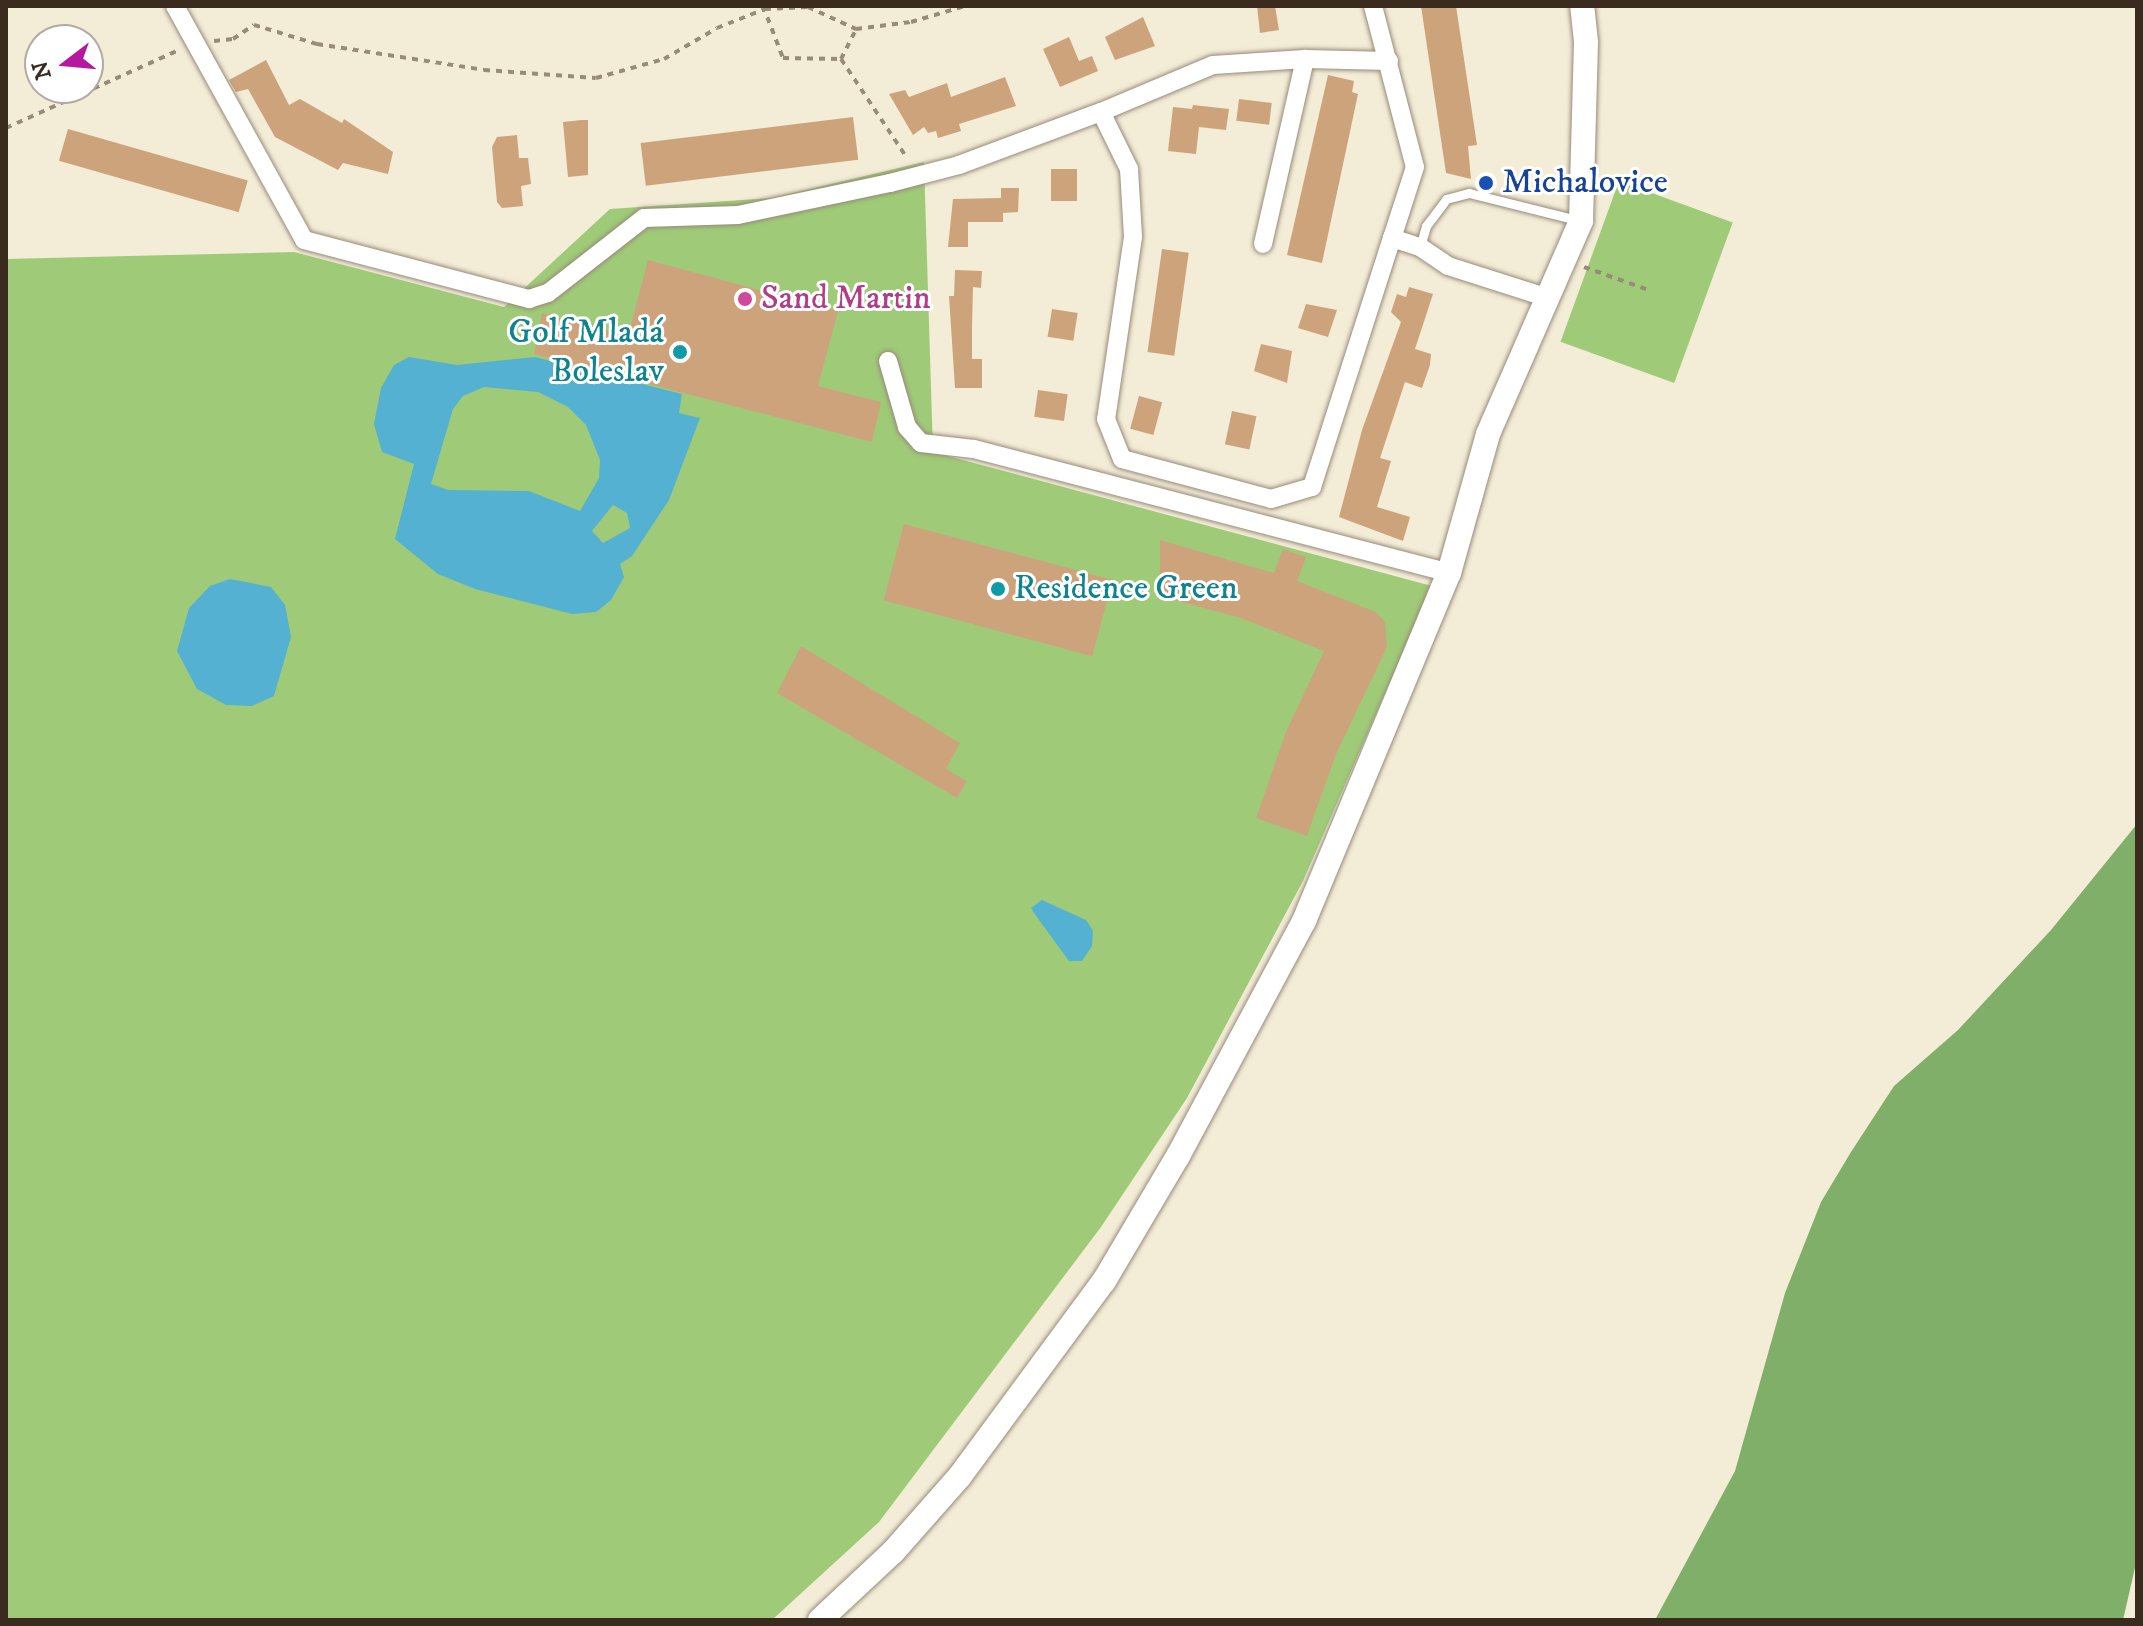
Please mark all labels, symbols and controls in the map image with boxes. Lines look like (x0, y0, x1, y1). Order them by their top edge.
north arrow (24, 24, 104, 104)
text: N (27, 58, 58, 83)
place label: Michalovice (1502, 163, 1668, 203)
marker: Michalovice (1477, 174, 1495, 192)
place label: Sand Martin (761, 279, 931, 319)
marker: Sand Martin (736, 290, 754, 308)
place label: Golf Mladá Boleslav (508, 312, 664, 392)
marker: Golf Mladá Boleslav (671, 343, 689, 361)
place label: Residence Green (1014, 569, 1238, 609)
marker: Residence Green (989, 580, 1007, 598)

